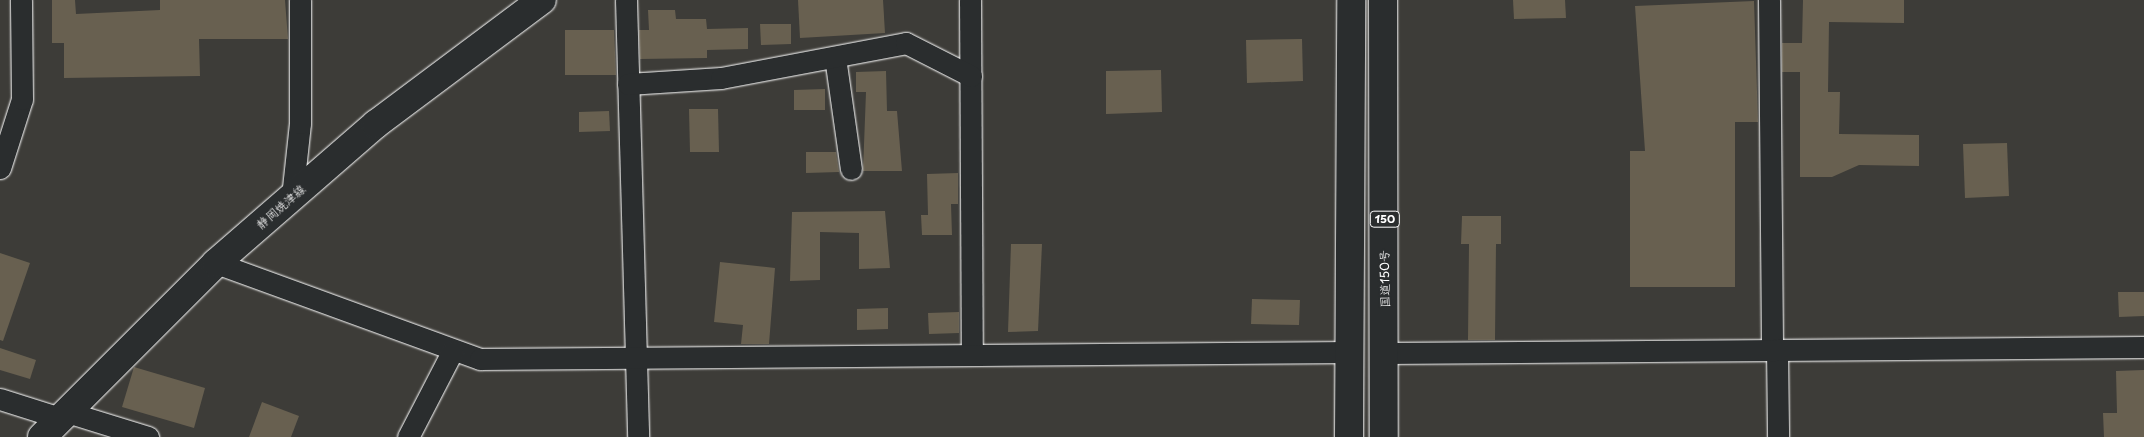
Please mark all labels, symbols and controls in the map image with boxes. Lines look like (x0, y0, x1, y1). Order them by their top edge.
street label: 静岡焼津線 (254, 182, 308, 232)
road number: 150 (1369, 210, 1401, 228)
street label: 国道150号 (1377, 250, 1393, 308)

